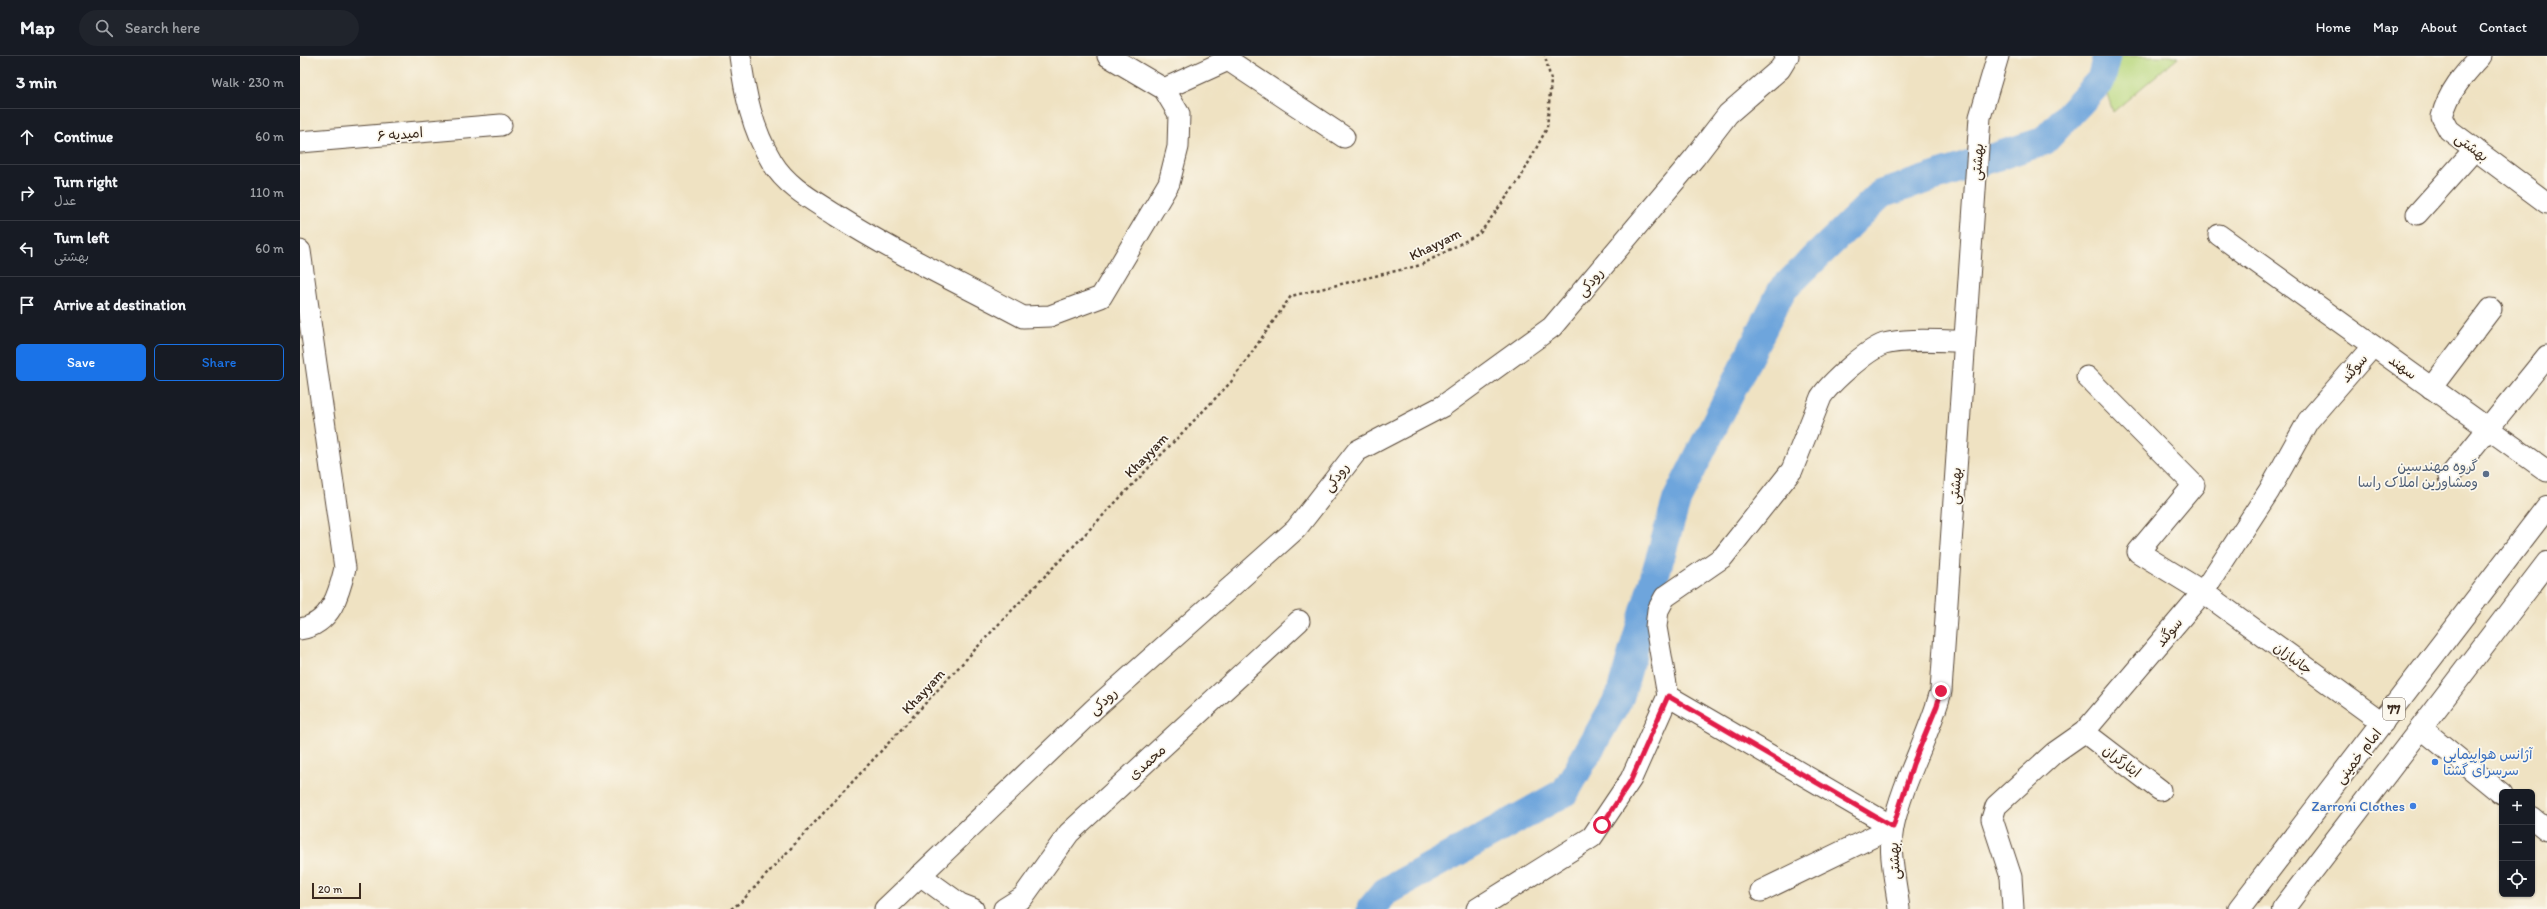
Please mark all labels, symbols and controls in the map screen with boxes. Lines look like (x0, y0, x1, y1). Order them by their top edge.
search box (79, 10, 359, 46)
text: Map (20, 16, 55, 39)
icon: search (93, 17, 115, 39)
text: Search here (125, 19, 200, 37)
text: Home (2316, 19, 2351, 36)
text: Map (2373, 19, 2399, 36)
text: About (2421, 19, 2457, 36)
text: Contact (2479, 19, 2527, 36)
text: 3 min (16, 72, 57, 92)
text: Walk · 230 m (212, 75, 284, 90)
street label: امیدیه ۶ (376, 124, 424, 145)
icon: ahead (16, 126, 38, 148)
text: Continue (54, 128, 113, 146)
text: 60 m (255, 129, 284, 144)
street label: بهشتی (2452, 129, 2492, 166)
street label: بهشتی (1968, 143, 1987, 181)
text: Turn right (54, 173, 118, 191)
icon: right (16, 182, 38, 204)
text: 110 m (250, 185, 284, 200)
text: عدل (54, 193, 76, 208)
street label: Khayyam (1406, 225, 1464, 264)
text: Turn left (54, 229, 109, 247)
icon: left (16, 238, 38, 260)
text: 60 m (255, 241, 284, 256)
text: بهشتی (54, 249, 89, 264)
street label: رودکی (1573, 264, 1607, 300)
icon: arrive (16, 294, 38, 316)
text: Arrive at destination (54, 296, 186, 314)
button: Save (16, 344, 146, 381)
button: Share (154, 344, 284, 381)
street label: سوگند (2337, 350, 2371, 386)
street label: سهند (2385, 352, 2420, 383)
street label: Khayyam (1121, 429, 1172, 481)
place label: گروه مهندسین ومشاورین املاک راسا (2358, 458, 2478, 491)
street label: رودکی (1320, 459, 1353, 495)
street label: بهشتی (1946, 467, 1965, 505)
marker: گروه مهندسین ومشاورین املاک راسا (2481, 469, 2491, 479)
street label: سوگند (2152, 614, 2186, 650)
street label: جانبازان (2270, 639, 2315, 678)
street label: Khayyam (898, 665, 949, 717)
route end (1932, 682, 1950, 700)
street label: رودکی (1086, 684, 1121, 718)
road number: 77 (2383, 698, 2405, 720)
street label: امام خمینی (2332, 725, 2387, 788)
street label: محمدی (1125, 741, 1170, 784)
street label: ایثارگران (2099, 742, 2144, 781)
place label: آژانس هواپیمایی سرسرای گشتا (2443, 746, 2533, 779)
marker: آژانس هواپیمایی سرسرای گشتا (2430, 757, 2440, 767)
map controls (2499, 789, 2535, 897)
button: + (2499, 789, 2535, 825)
place label: Zarroni Clothes (2311, 798, 2405, 815)
marker: Zarroni Clothes (2408, 801, 2418, 811)
route start (1593, 816, 1611, 834)
button: − (2499, 825, 2535, 861)
street label: بهشتی (1885, 842, 1904, 880)
button: locate (2499, 861, 2535, 897)
scale bar (312, 881, 361, 900)
text: 20 m (318, 883, 342, 896)

